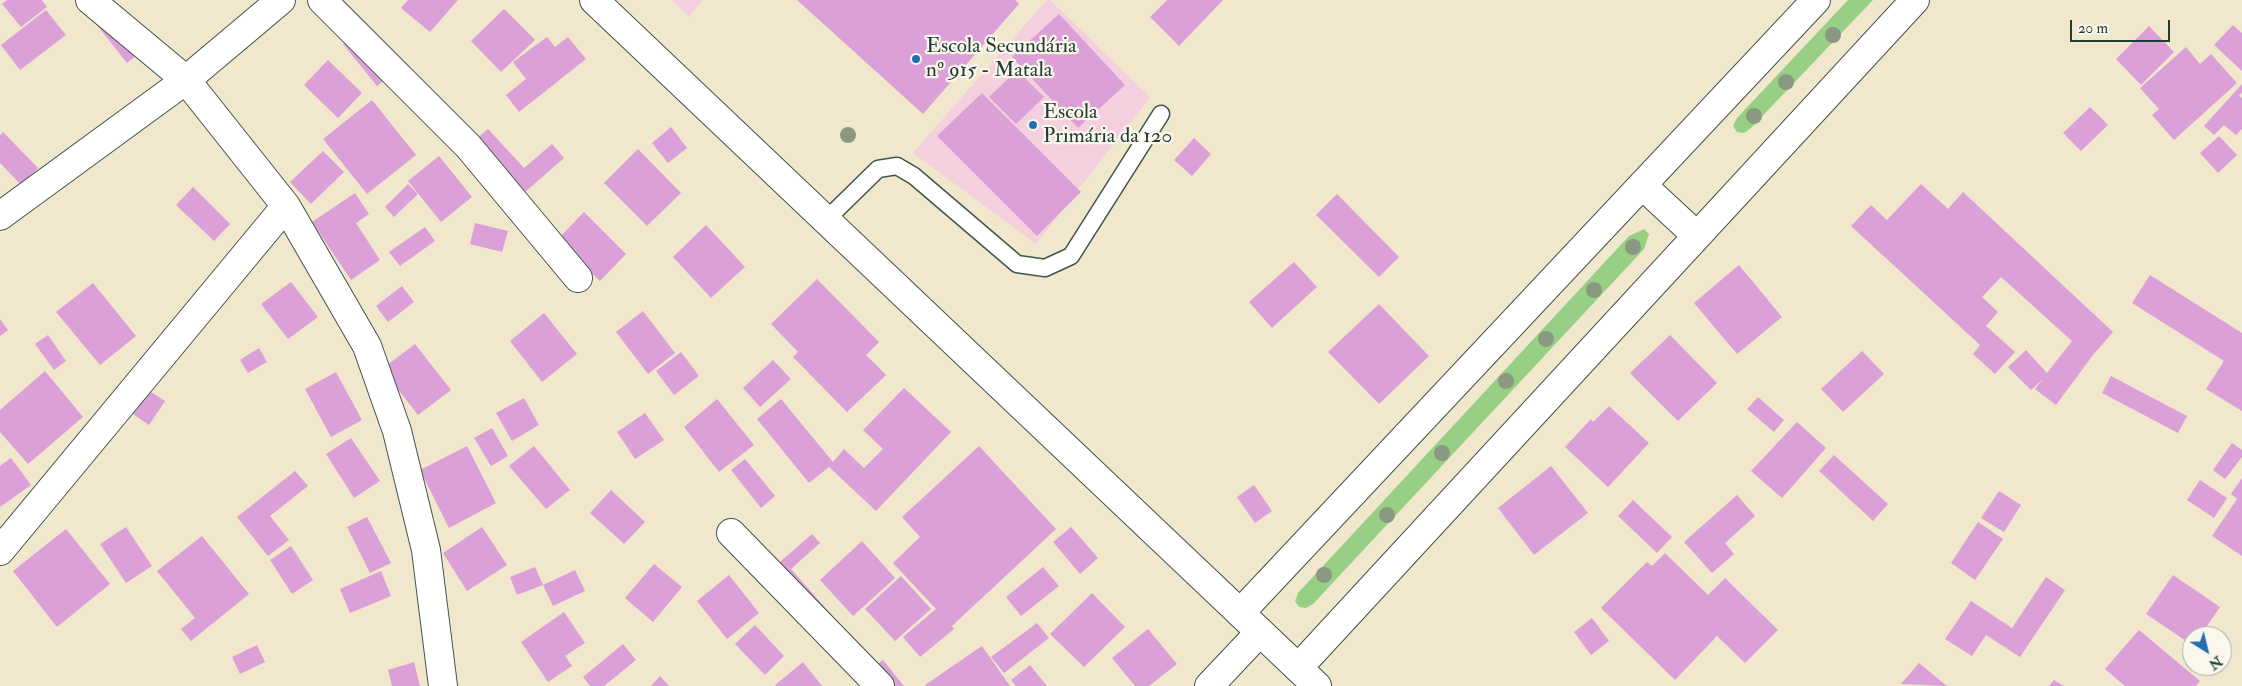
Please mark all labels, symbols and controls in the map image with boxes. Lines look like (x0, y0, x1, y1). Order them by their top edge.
scale bar (2072, 10, 2172, 42)
text: 20 m (2078, 19, 2108, 38)
place label: Escola Secundária nº 915 - Matala (926, 34, 1077, 84)
marker: Escola Secundária nº 915 - Matala (910, 53, 922, 65)
place label: Escola Primária da 120 (1043, 100, 1172, 150)
marker: Escola Primária da 120 (1027, 119, 1039, 131)
north arrow (2182, 626, 2232, 676)
text: N (2205, 652, 2226, 673)

